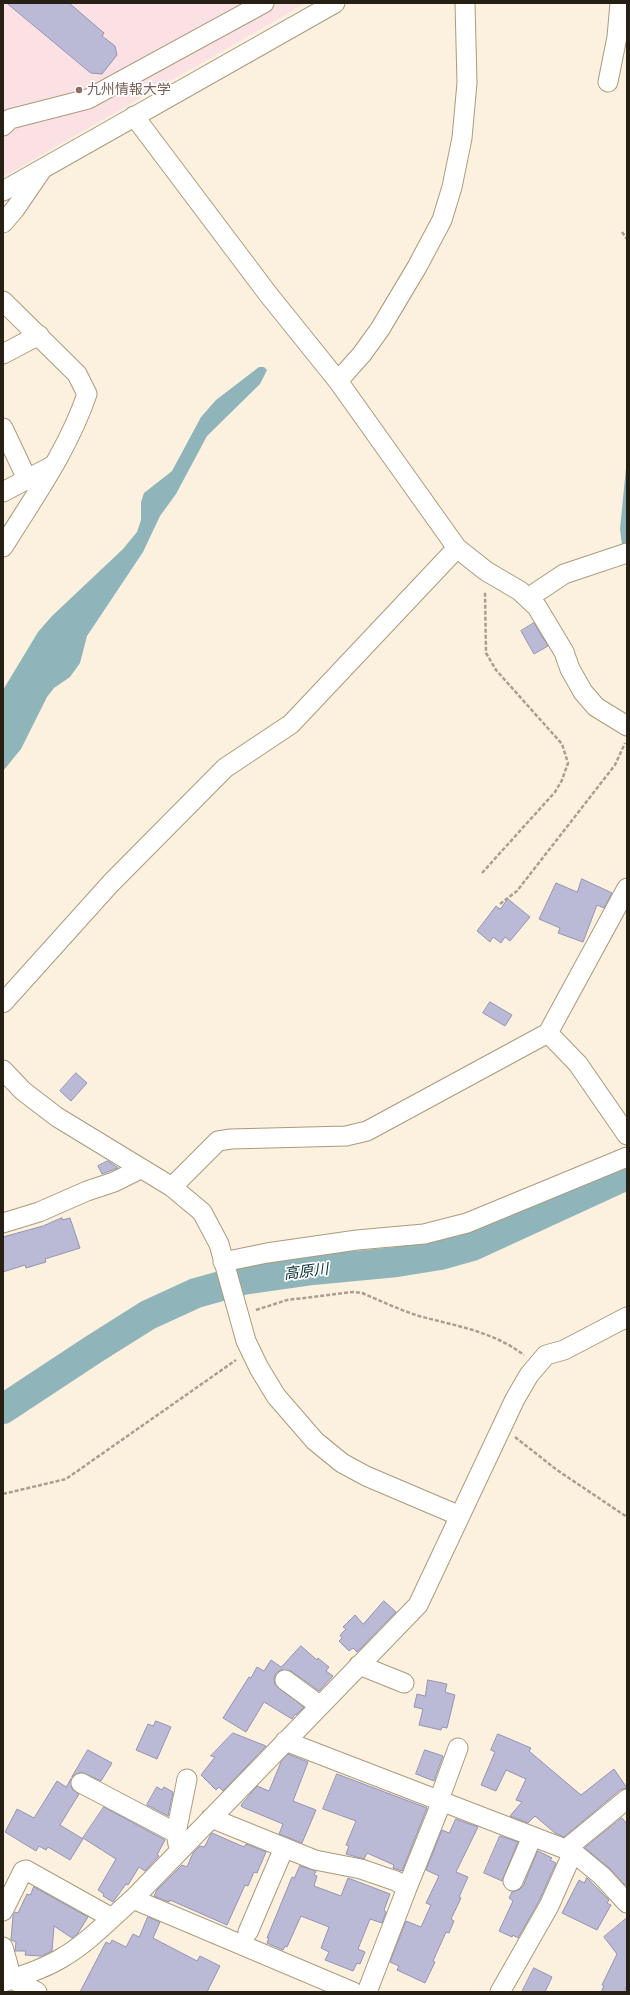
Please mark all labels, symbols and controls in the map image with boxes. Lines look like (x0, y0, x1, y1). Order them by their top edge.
place label: 九州情報大学 (87, 82, 171, 98)
marker: 九州情報大学 (74, 85, 84, 95)
water label: 高原川 (283, 1260, 329, 1284)

